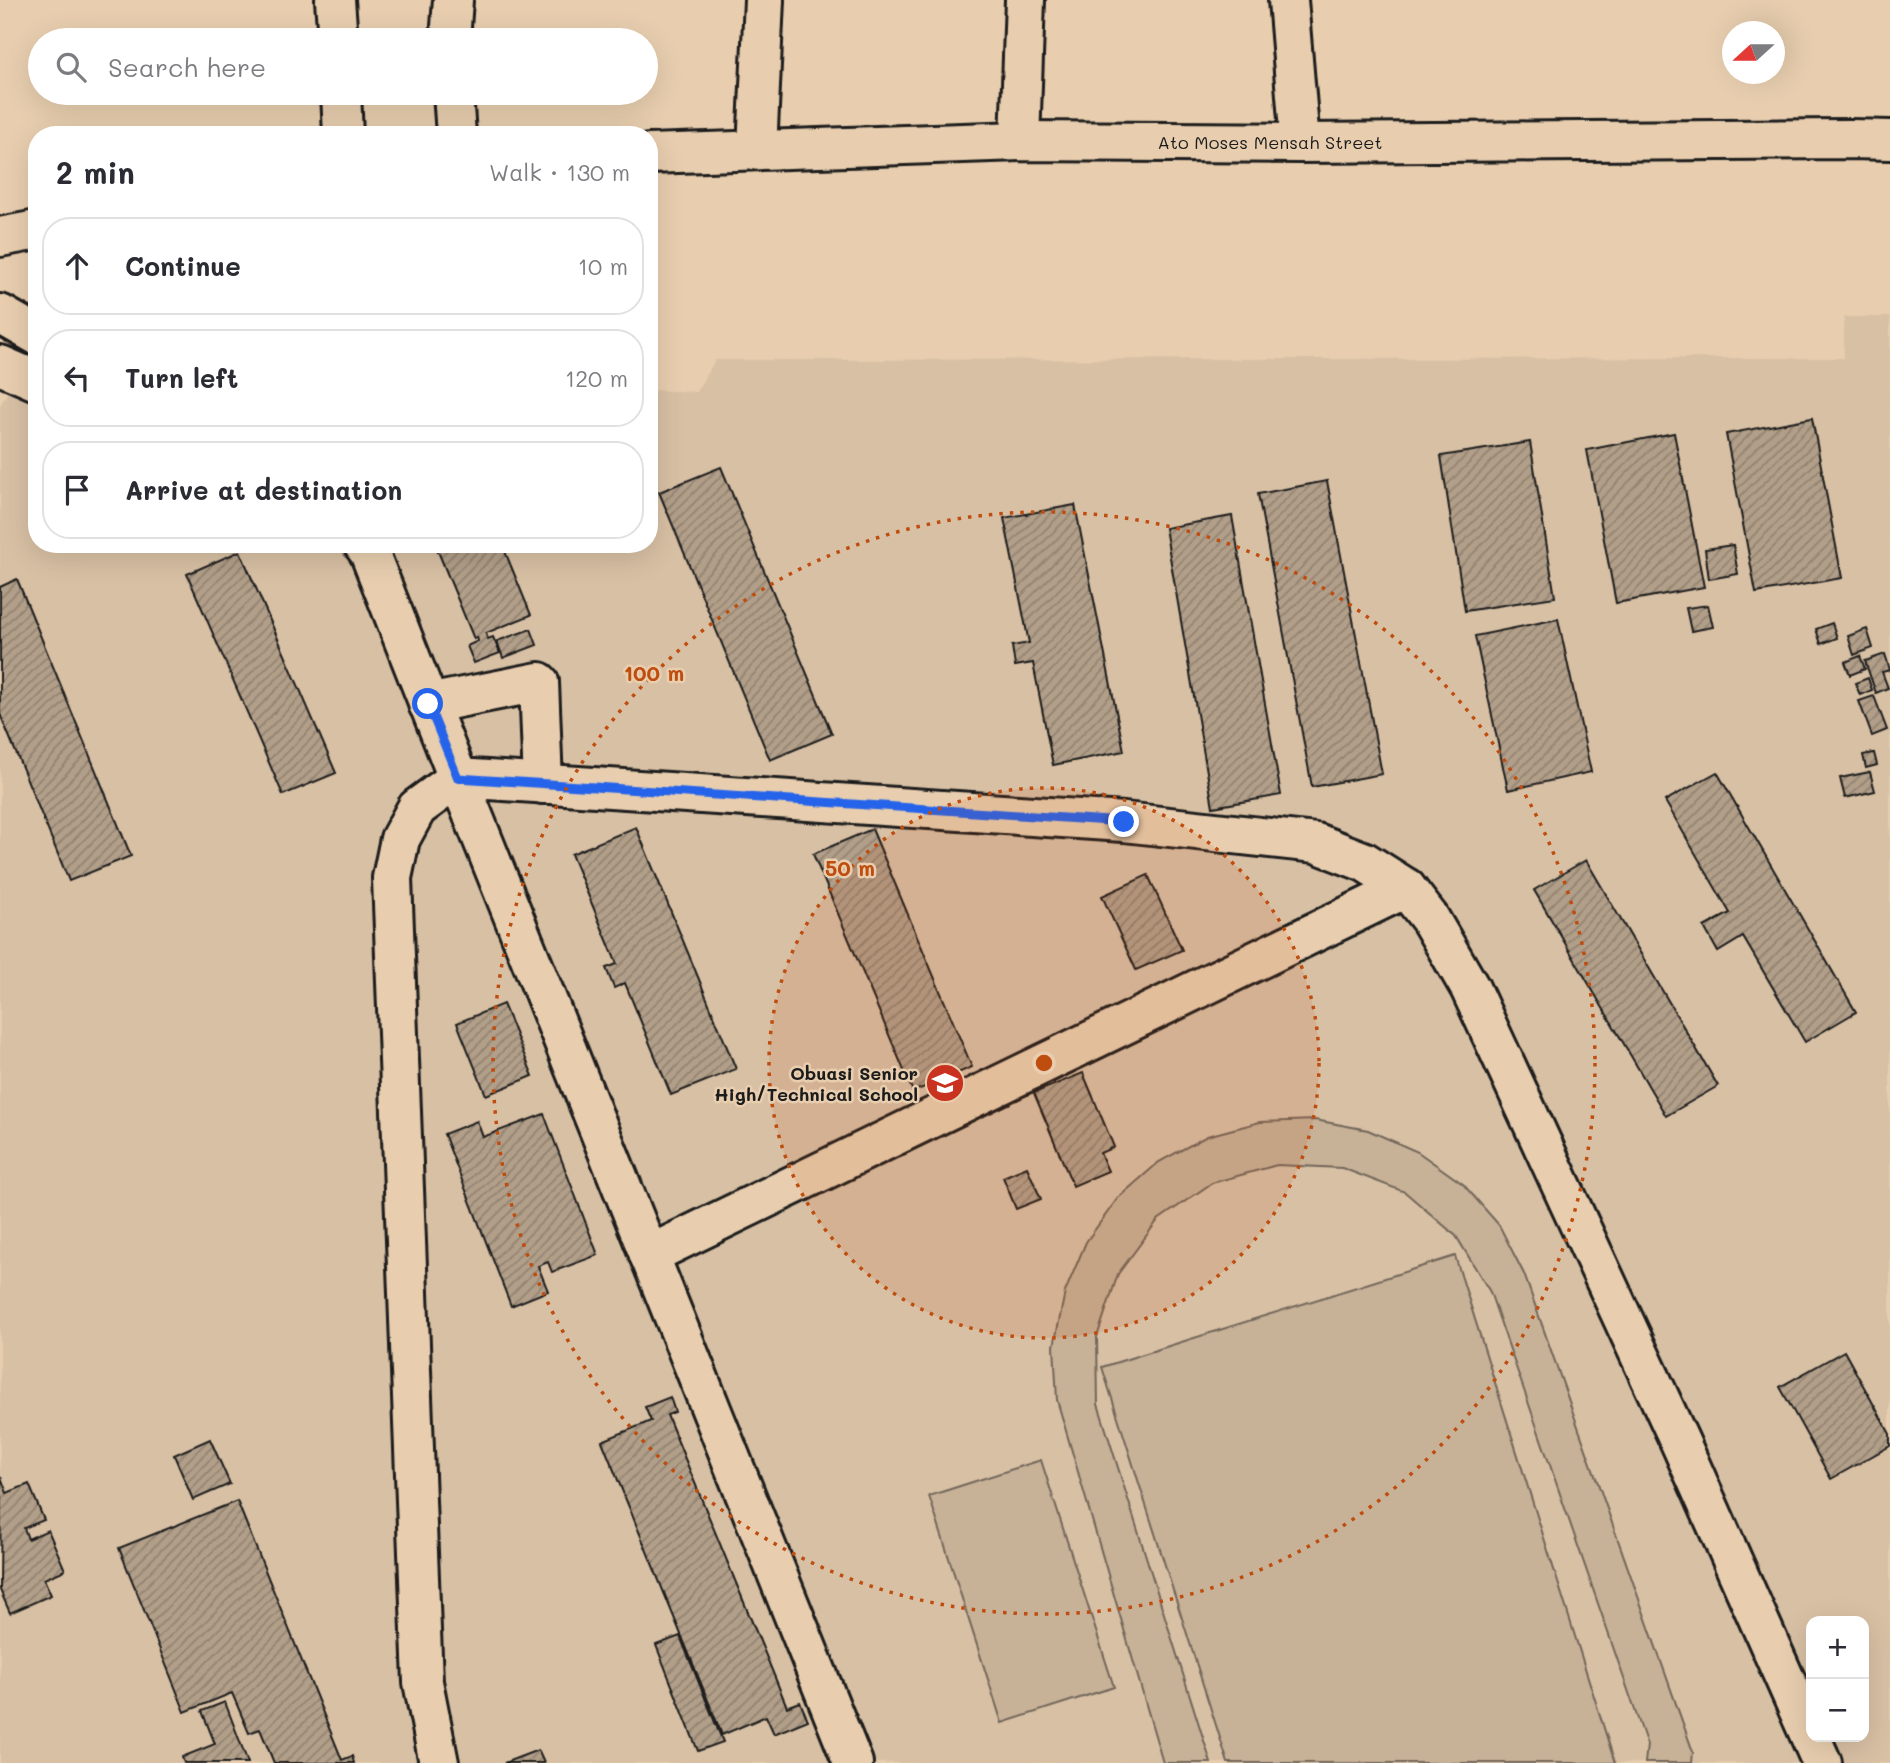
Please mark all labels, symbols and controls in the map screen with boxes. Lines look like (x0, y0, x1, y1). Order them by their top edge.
north arrow (1722, 21, 1785, 84)
search box (28, 28, 658, 105)
icon: search (52, 48, 90, 86)
text: Search here (108, 50, 266, 84)
street label: Ato Moses Mensah Street (1158, 130, 1382, 154)
text: 2 min (56, 152, 135, 192)
text: Walk · 130 m (489, 157, 630, 187)
icon: ahead (58, 247, 96, 285)
text: Continue (125, 249, 241, 283)
text: 10 m (578, 251, 628, 281)
icon: left (58, 359, 96, 397)
text: Turn left (125, 361, 238, 395)
text: 120 m (565, 363, 628, 393)
icon: arrive (58, 471, 96, 509)
text: Arrive at destination (125, 473, 402, 507)
text: 100 m (624, 659, 684, 686)
route start (412, 688, 443, 719)
route end (1108, 806, 1139, 837)
text: 50 m (825, 854, 875, 881)
centre of rings (1032, 1051, 1056, 1075)
place label: Obuasi Senior High/Technical School (714, 1061, 918, 1106)
school or university icon: Obuasi Senior High/Technical School (924, 1062, 966, 1104)
map controls (1806, 1616, 1869, 1742)
button: + (1806, 1616, 1869, 1679)
button: − (1806, 1679, 1869, 1742)

